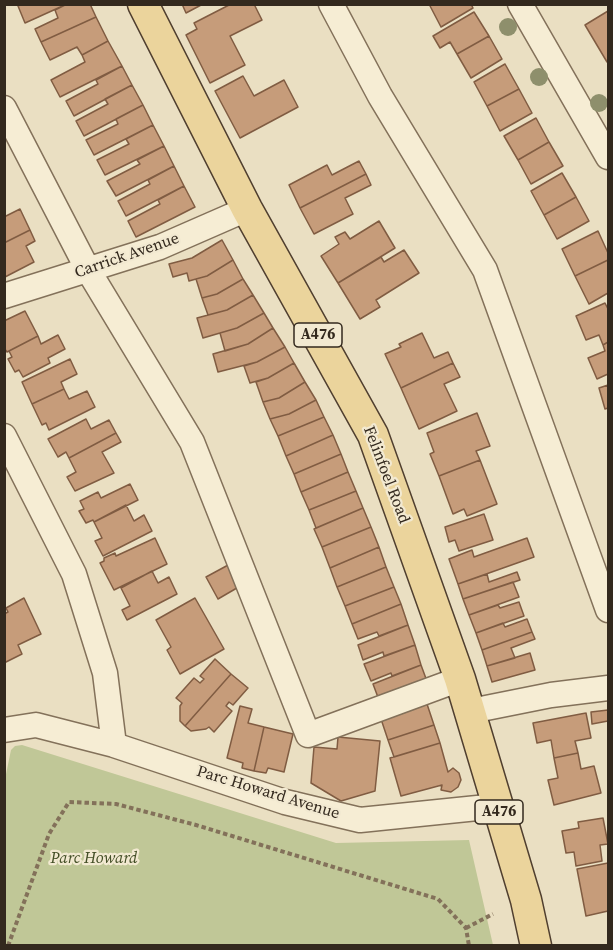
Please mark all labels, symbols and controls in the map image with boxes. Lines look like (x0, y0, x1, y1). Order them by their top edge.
street label: Carrick Avenue (72, 229, 182, 283)
road number: A476 (294, 323, 342, 347)
street label: Felinfoel Road (359, 424, 413, 526)
street label: Parc Howard Avenue (194, 762, 342, 824)
road number: A476 (475, 800, 523, 824)
park label: Parc Howard (51, 849, 137, 869)

